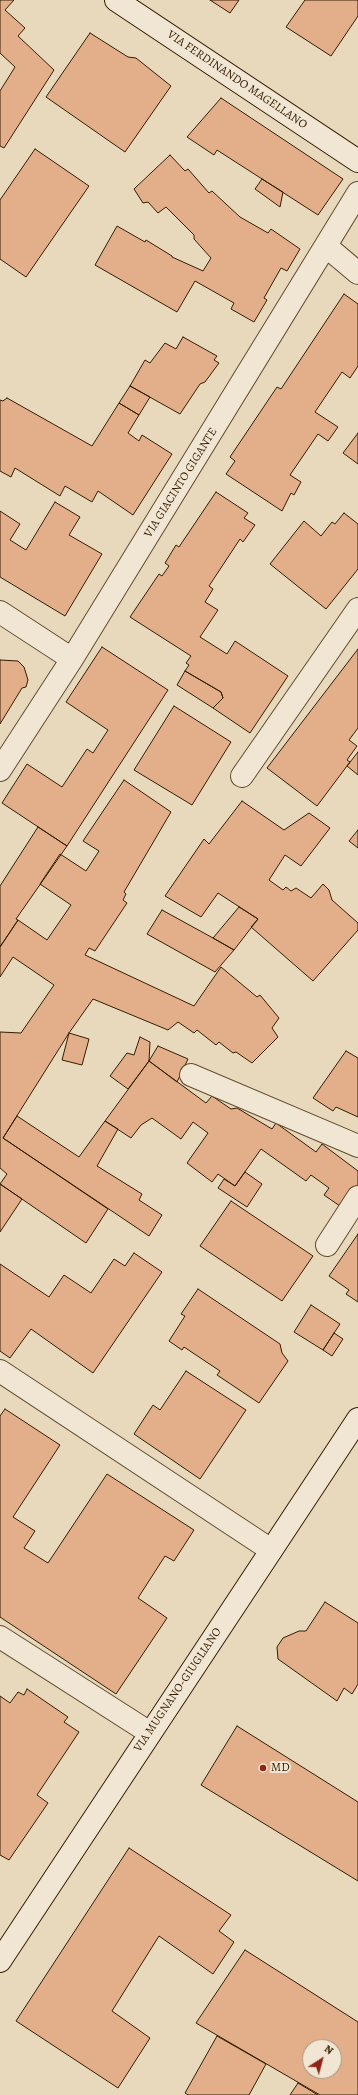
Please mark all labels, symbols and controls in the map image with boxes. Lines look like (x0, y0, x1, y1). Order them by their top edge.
street label: VIA FERDINANDO MAGELLANO (164, 28, 310, 132)
street label: VIA GIACINTO GIGANTE (141, 425, 221, 541)
street label: VIA MUGNANO-GIUGLIANO (131, 1625, 225, 1755)
place label: MD (271, 1761, 290, 1775)
marker: MD (258, 1763, 268, 1773)
north arrow (302, 2039, 342, 2079)
text: N (321, 2041, 336, 2058)

